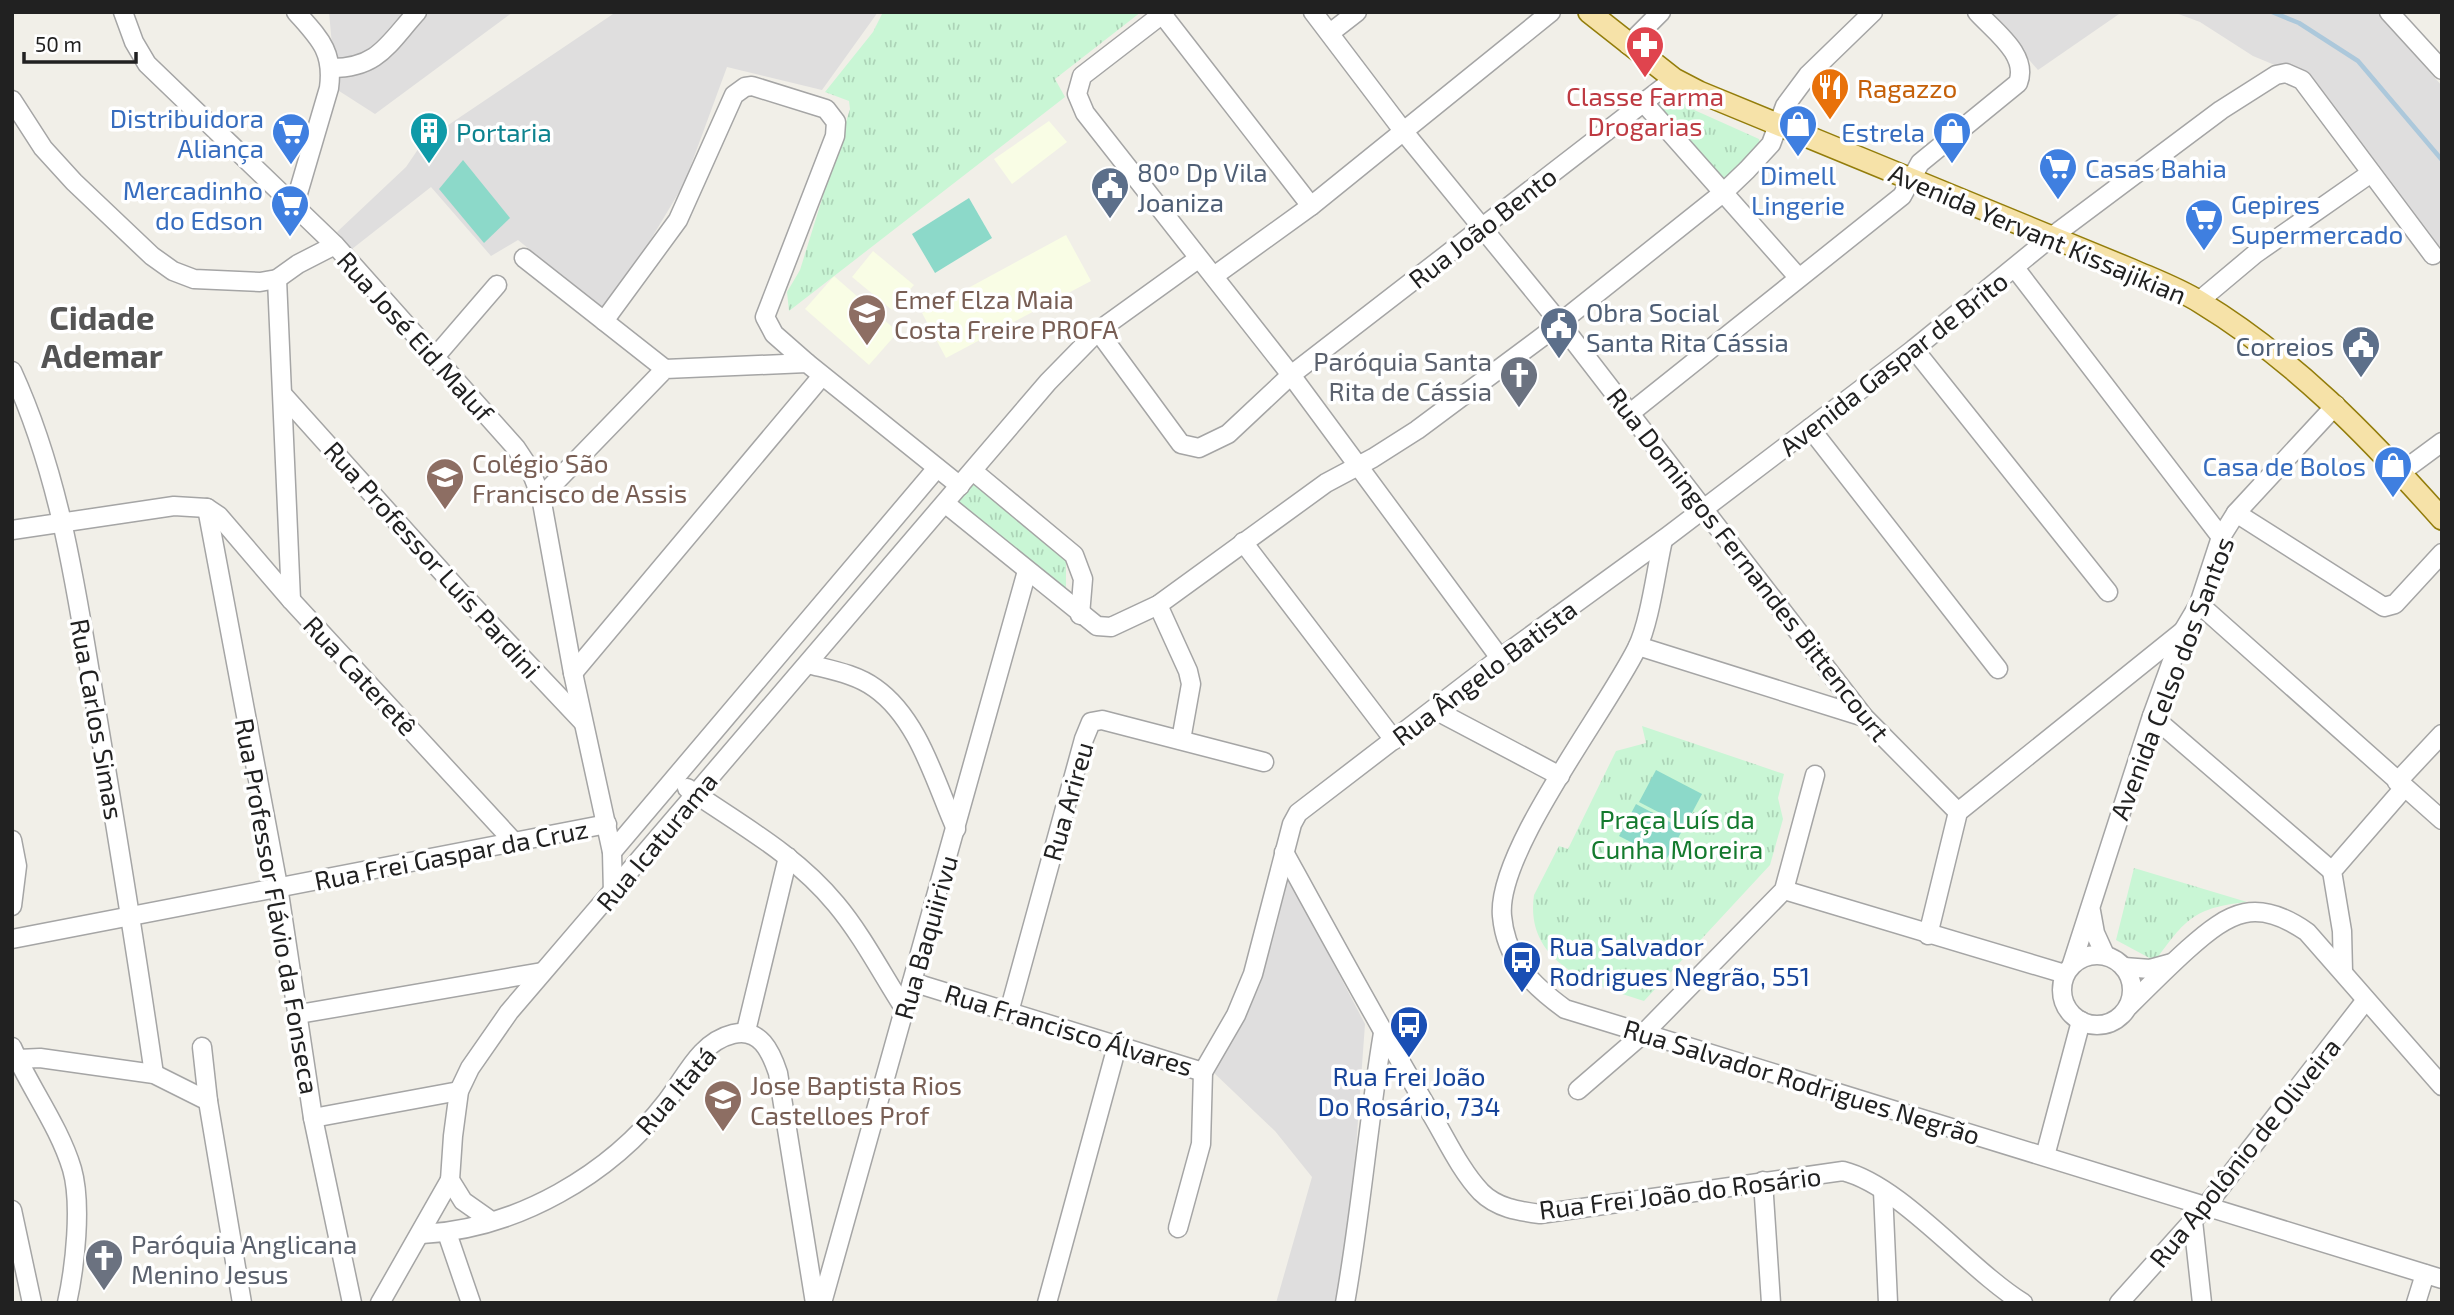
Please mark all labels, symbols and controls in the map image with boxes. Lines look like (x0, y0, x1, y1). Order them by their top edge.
scale bar (24, 21, 136, 65)
pharmacy icon: Classe Farma Drogarias (1624, 24, 1666, 79)
text: 50 m (35, 31, 82, 56)
restaurant icon: Ragazzo (1809, 66, 1851, 121)
place label: Ragazzo (1857, 72, 1957, 103)
place label: Classe Farma Drogarias (1566, 80, 1724, 141)
place label: Distribuidora Aliança (110, 102, 264, 165)
shop icon: Dimell Lingerie (1777, 103, 1819, 158)
building icon: Portaria (408, 110, 450, 165)
shop icon: Estrela (1931, 110, 1973, 165)
supermarket icon: Distribuidora Aliança (270, 111, 312, 166)
place label: Portaria (456, 116, 552, 147)
place label: Estrela (1841, 116, 1925, 147)
supermarket icon: Casas Bahia (2037, 146, 2079, 201)
place label: Casas Bahia (2085, 152, 2227, 183)
place label: 80º Dp Vila Joaniza (1137, 156, 1268, 217)
street label: Avenida Yervant Kissajikian (1885, 156, 2191, 310)
place label: Dimell Lingerie (1751, 159, 1845, 220)
street label: Rua João Bento (1402, 160, 1562, 294)
public building icon: 80º Dp Vila Joaniza (1089, 165, 1131, 220)
place label: Mercadinho do Edson (123, 174, 263, 235)
supermarket icon: Mercadinho do Edson (269, 183, 311, 238)
place label: Gepires Supermercado (2231, 188, 2403, 249)
supermarket icon: Gepires Supermercado (2183, 197, 2225, 252)
street label: Rua José Eid Maluf (331, 245, 501, 428)
street label: Avenida Gaspar de Brito (1773, 264, 2013, 462)
place label: Emef Elza Maia Costa Freire PROFA (894, 283, 1118, 344)
school or university icon: Emef Elza Maia Costa Freire PROFA (846, 292, 888, 347)
place label: Obra Social Santa Rita Cássia (1586, 296, 1789, 357)
district label: Cidade Ademar (41, 297, 163, 375)
public building icon: Obra Social Santa Rita Cássia (1538, 305, 1580, 360)
public building icon: Correios (2340, 324, 2382, 379)
place label: Correios (2236, 330, 2334, 361)
place label: Paróquia Santa Rita de Cássia (1313, 345, 1492, 406)
church icon: Paróquia Santa Rita de Cássia (1498, 354, 1540, 409)
street label: Rua Domingos Fernandes Bittencourt (1601, 381, 1897, 747)
street label: Rua Professor Luís Pardini (318, 434, 548, 684)
shop icon: Casa de Bolos (2372, 444, 2414, 499)
place label: Colégio São Francisco de Assis (472, 447, 687, 508)
place label: Casa de Bolos (2202, 450, 2366, 481)
school or university icon: Colégio São Francisco de Assis (424, 456, 466, 511)
street label: Avenida Celso dos Santos (2103, 532, 2239, 824)
street label: Rua Ângelo Batista (1386, 593, 1582, 751)
street label: Rua Cateretê (298, 609, 424, 741)
street label: Rua Carlos Simas (65, 616, 131, 822)
street label: Rua Professor Flávio da Fonseca (230, 716, 326, 1096)
street label: Rua Arireu (1035, 738, 1099, 864)
street label: Rua Icaturama (589, 765, 723, 917)
park label: Praça Luís da Cunha Moreira (1591, 803, 1763, 864)
street label: Rua Frei Gaspar da Cruz (312, 812, 590, 896)
street label: Rua Baquiirivu (887, 851, 963, 1023)
place label: Rua Salvador Rodrigues Negrão, 551 (1549, 930, 1810, 991)
bus stop icon: Rua Salvador Rodrigues Negrão, 551 (1501, 939, 1543, 994)
street label: Rua Francisco Álvares (941, 977, 1197, 1081)
bus stop icon: Rua Frei João Do Rosário, 734 (1388, 1004, 1430, 1059)
street label: Rua Salvador Rodrigues Negrão (1620, 1012, 1984, 1150)
street label: Rua Apolônio de Oliveira (2142, 1031, 2346, 1273)
street label: Rua Itatá (628, 1040, 722, 1140)
place label: Rua Frei João Do Rosário, 734 (1317, 1060, 1501, 1121)
place label: Jose Baptista Rios Castelloes Prof (750, 1069, 962, 1130)
school or university icon: Jose Baptista Rios Castelloes Prof (702, 1078, 744, 1133)
street label: Rua Frei João do Rosário (1537, 1159, 1823, 1225)
place label: Paróquia Anglicana Menino Jesus (131, 1228, 357, 1289)
church icon: Paróquia Anglicana Menino Jesus (83, 1237, 125, 1292)

